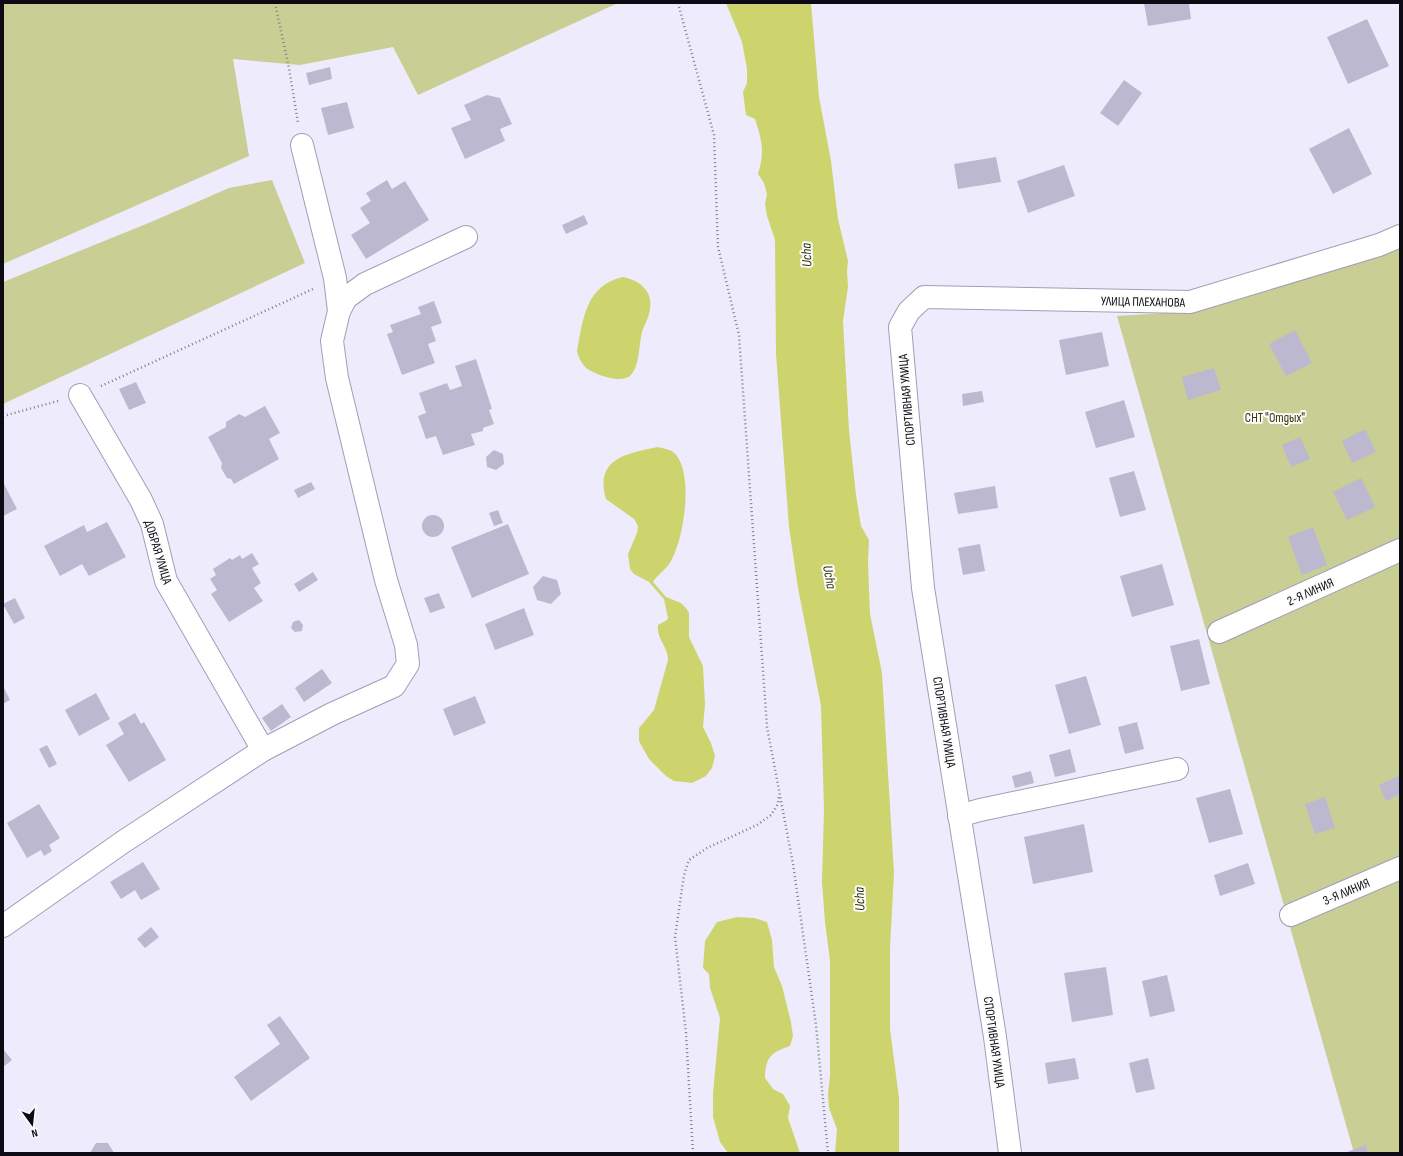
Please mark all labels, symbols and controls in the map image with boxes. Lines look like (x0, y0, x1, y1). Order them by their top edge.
water label: Ucha (798, 242, 815, 267)
street label: УЛИЦА ПЛЕХАНОВА (1101, 293, 1186, 311)
street label: СПОРТИВНАЯ УЛИЦА (895, 353, 919, 446)
park label: СНТ "Отдых" (1245, 410, 1305, 426)
street label: ДОБРАЯ УЛИЦА (141, 518, 176, 587)
water label: Ucha (819, 564, 840, 591)
street label: 2-Я ЛИНИЯ (1285, 575, 1336, 609)
street label: СПОРТИВНАЯ УЛИЦА (929, 676, 959, 769)
street label: 3-Я ЛИНИЯ (1320, 875, 1372, 909)
water label: Ucha (851, 886, 868, 911)
street label: СПОРТИВНАЯ УЛИЦА (980, 996, 1008, 1089)
north arrow (12, 1104, 52, 1144)
text: N (30, 1126, 39, 1140)

